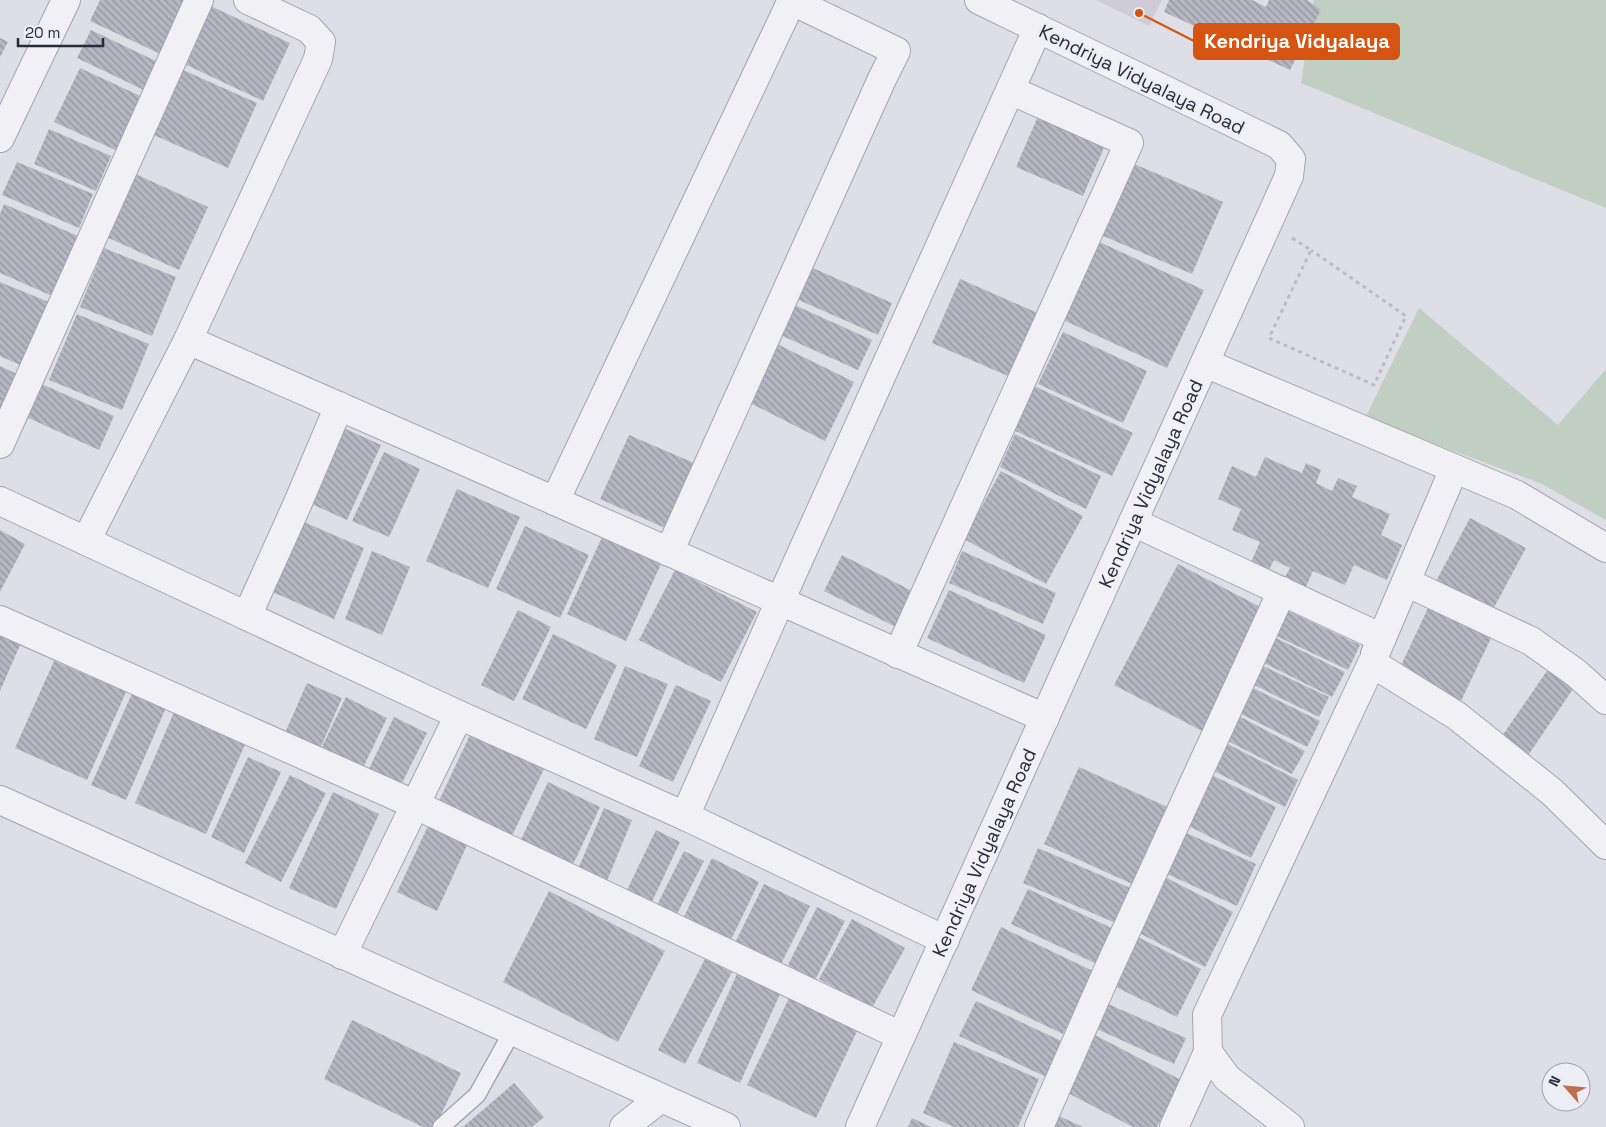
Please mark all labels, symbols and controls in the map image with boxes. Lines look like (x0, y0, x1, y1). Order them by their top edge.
scale bar (18, 15, 102, 47)
street label: Kendriya Vidyalaya Road (1035, 19, 1249, 140)
text: 20 m (25, 23, 60, 42)
callout: Kendriya Vidyalaya (1194, 24, 1399, 59)
text: Kendriya Vidyalaya (1204, 28, 1390, 54)
street label: Kendriya Vidyalaya Road (1093, 375, 1209, 592)
street label: Kendriya Vidyalaya Road (926, 745, 1042, 961)
north arrow (1541, 1062, 1591, 1112)
text: N (1544, 1073, 1565, 1089)

